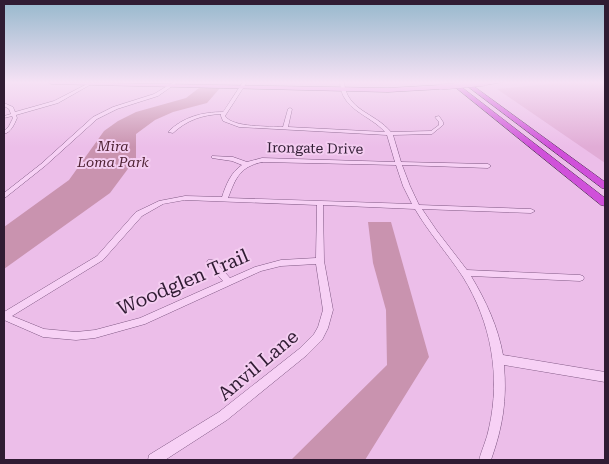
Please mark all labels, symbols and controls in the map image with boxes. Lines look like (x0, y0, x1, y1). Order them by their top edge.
park label: Mira Loma Park (76, 138, 149, 170)
street label: Irongate Drive (267, 139, 364, 157)
street label: Woodglen Trail (114, 244, 252, 320)
street label: Anvil Lane (213, 325, 303, 405)

